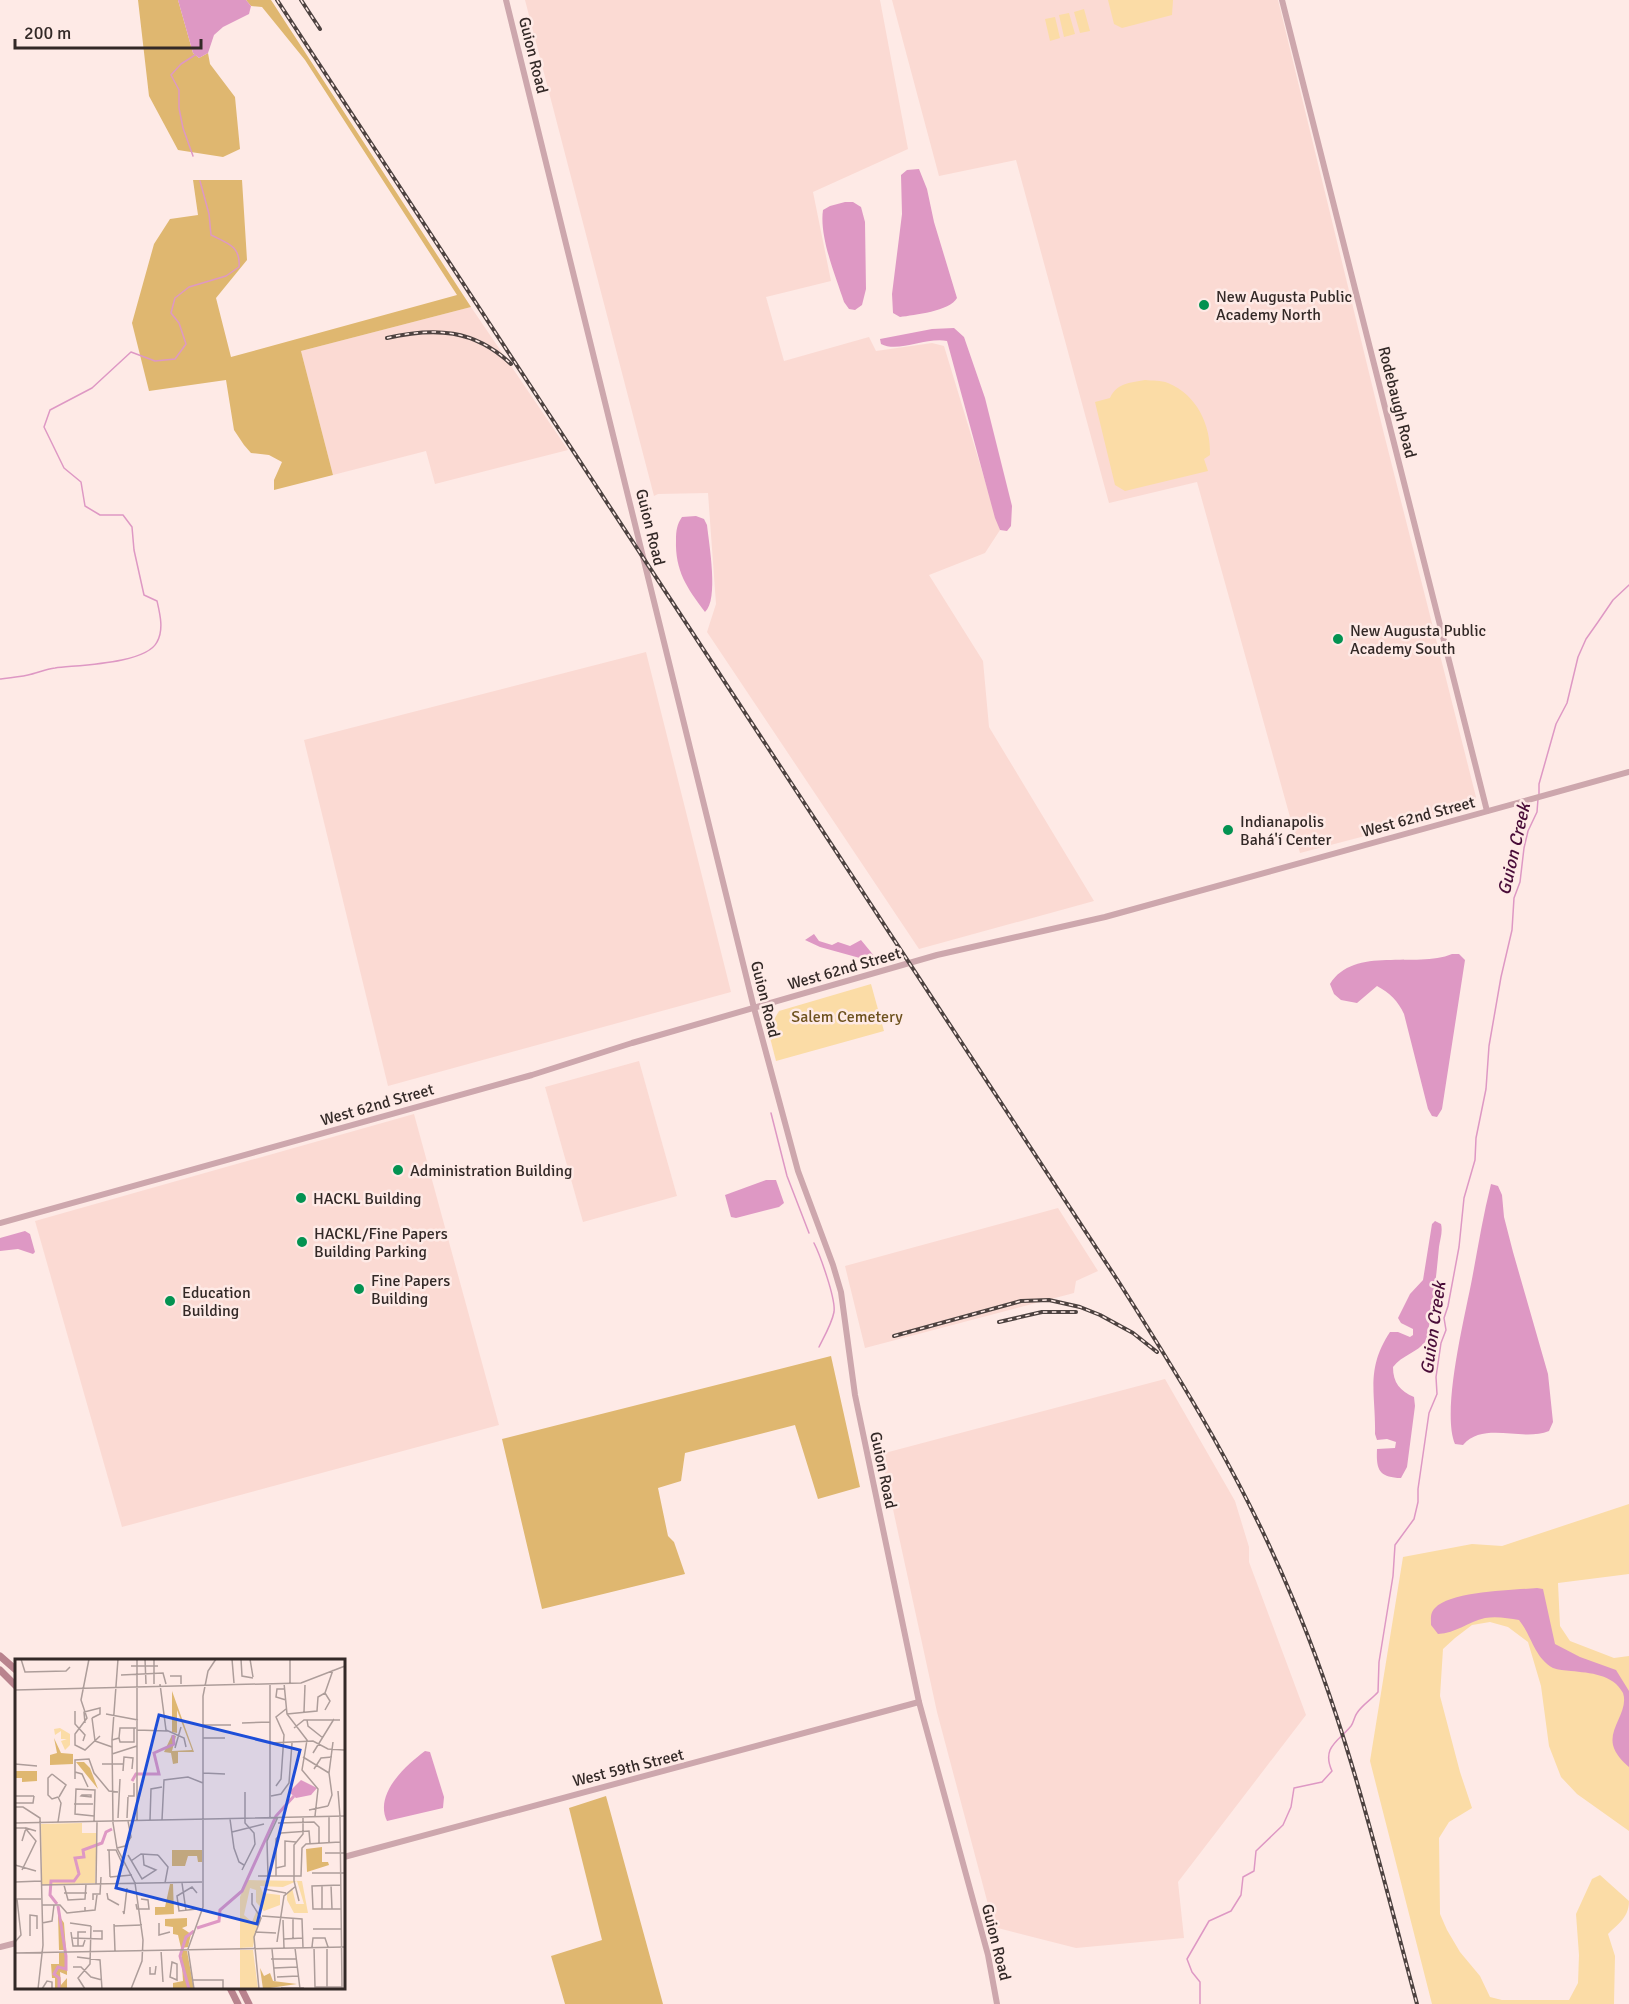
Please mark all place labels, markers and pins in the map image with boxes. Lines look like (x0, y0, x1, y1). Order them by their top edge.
place label: New Augusta Public Academy North (1216, 287, 1352, 325)
marker: New Augusta Public Academy North (1197, 298, 1211, 312)
place label: New Augusta Public Academy South (1350, 621, 1486, 659)
marker: New Augusta Public Academy South (1331, 632, 1345, 646)
place label: Indianapolis Bahá'í Center (1240, 812, 1331, 850)
marker: Indianapolis Bahá'í Center (1221, 823, 1235, 837)
place label: Administration Building (410, 1161, 573, 1181)
marker: Administration Building (391, 1163, 405, 1177)
place label: HACKL Building (313, 1189, 422, 1209)
marker: HACKL Building (294, 1191, 308, 1205)
place label: HACKL/Fine Papers Building Parking (314, 1224, 448, 1262)
marker: HACKL/Fine Papers Building Parking (295, 1235, 309, 1249)
place label: Fine Papers Building (371, 1271, 450, 1309)
marker: Fine Papers Building (352, 1282, 366, 1296)
place label: Education Building (182, 1283, 251, 1321)
marker: Education Building (163, 1294, 177, 1308)

